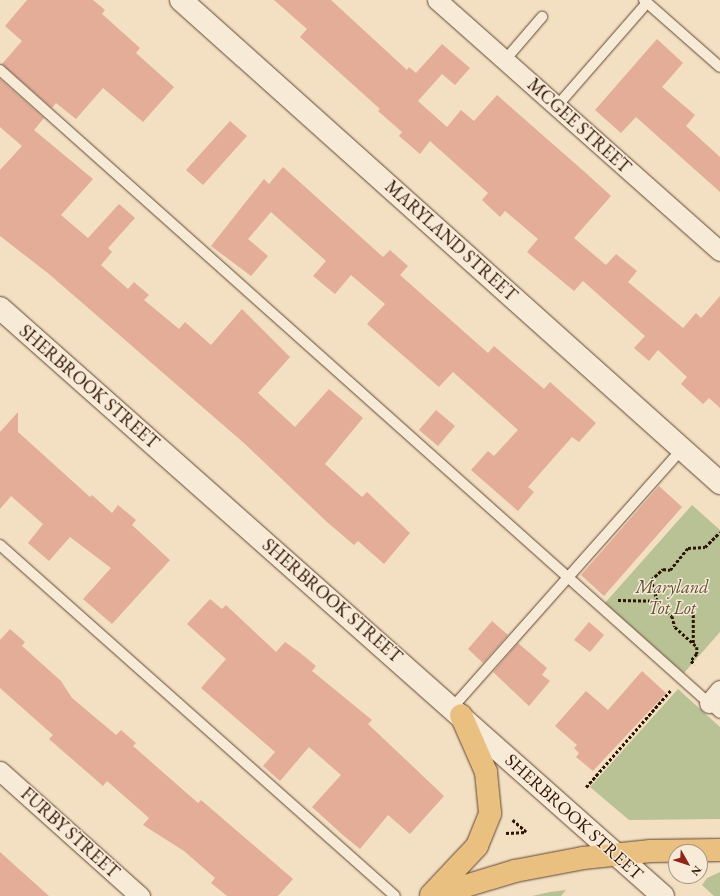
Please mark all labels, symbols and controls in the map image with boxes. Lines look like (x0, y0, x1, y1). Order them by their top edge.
street label: MCGEE STREET (523, 74, 635, 178)
street label: MARYLAND STREET (380, 176, 522, 306)
street label: SHERBROOK STREET (15, 320, 163, 454)
street label: SHERBROOK STREET (258, 534, 406, 668)
park label: Maryland Tot Lot (636, 577, 708, 620)
street label: SHERBROOK STREET (501, 749, 647, 885)
street label: FURBY STREET (16, 783, 124, 883)
north arrow (668, 844, 708, 884)
text: N (688, 863, 705, 879)

